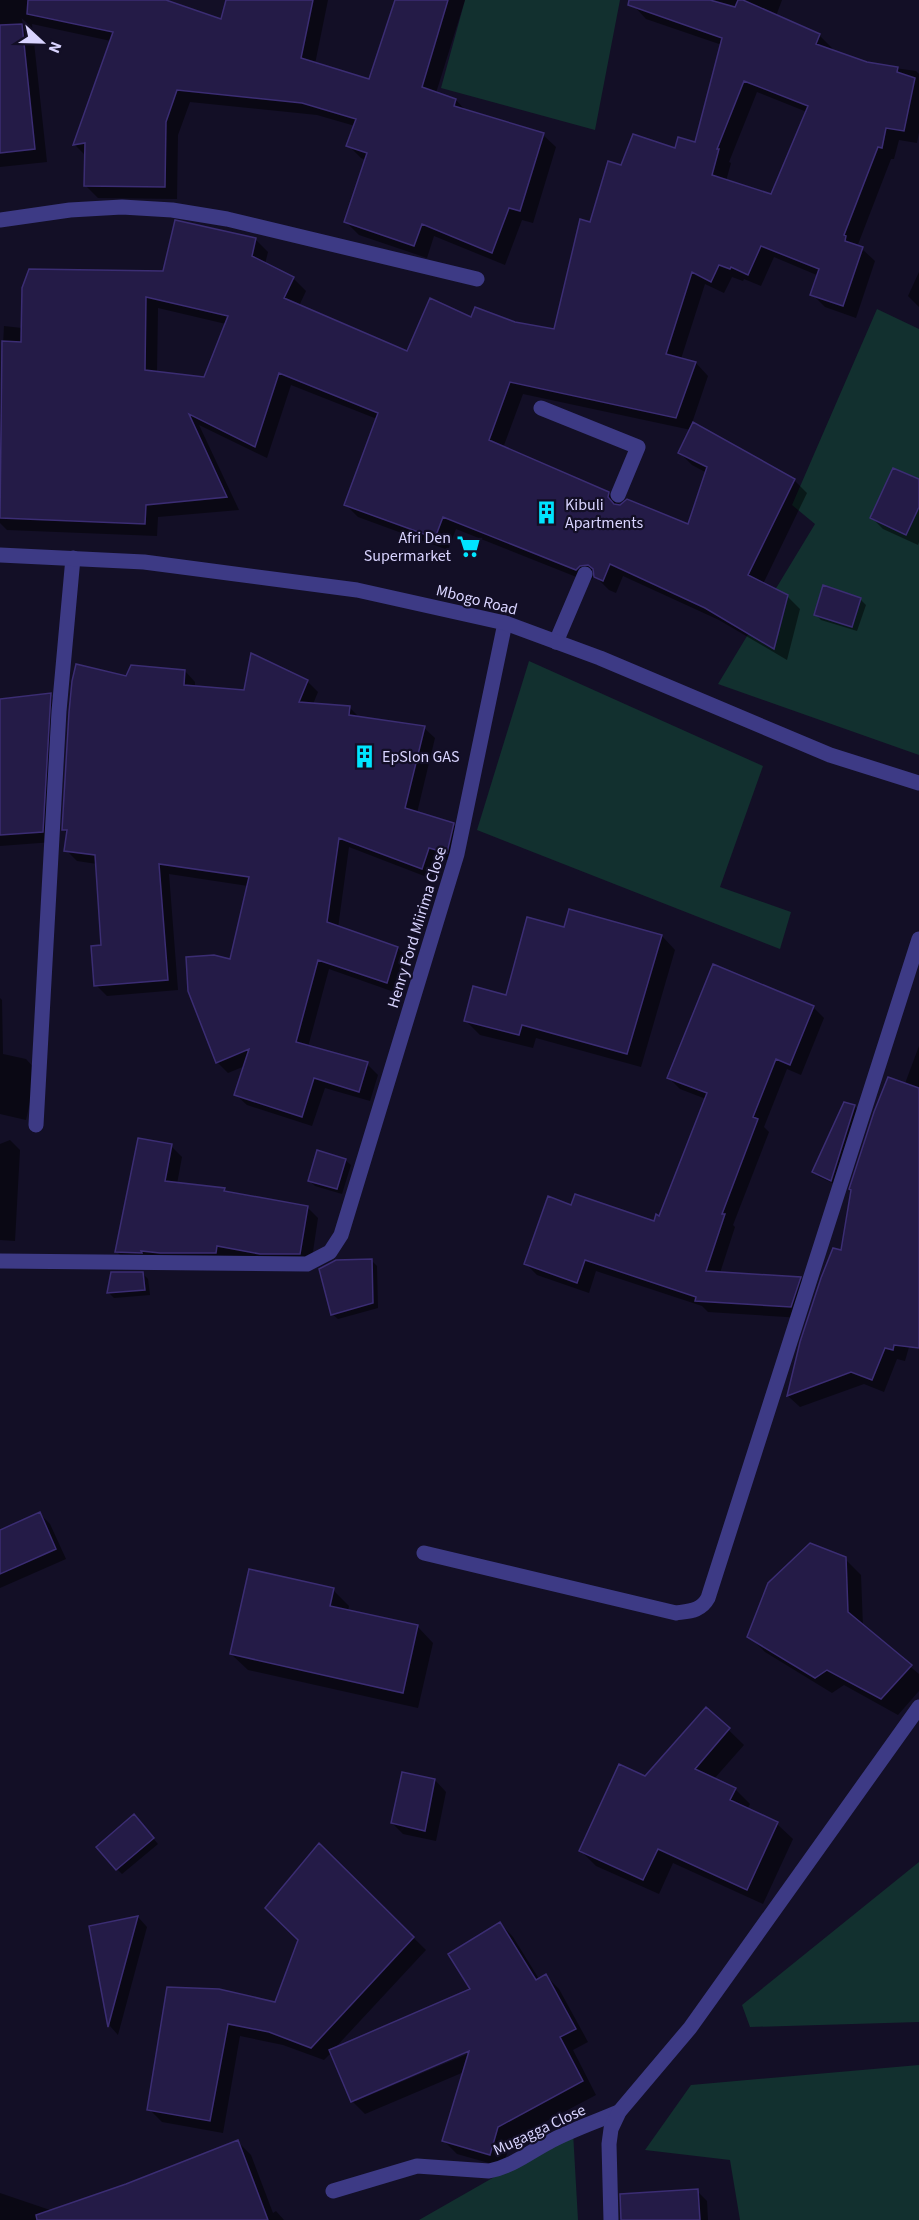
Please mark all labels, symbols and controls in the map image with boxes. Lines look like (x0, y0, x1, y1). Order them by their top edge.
north arrow (12, 12, 72, 72)
text: N (43, 38, 67, 56)
place label: Kibuli Apartments (565, 494, 644, 534)
building icon: Kibuli Apartments (534, 500, 560, 526)
place label: Afri Den Supermarket (364, 527, 452, 567)
supermarket icon: Afri Den Supermarket (456, 533, 482, 559)
street label: Mbogo Road (434, 579, 520, 621)
building icon: EpSlon GAS (351, 743, 377, 769)
place label: EpSlon GAS (382, 746, 460, 768)
street label: Henry Ford Miirima Close (382, 844, 452, 1011)
street label: Mugagga Close (490, 2099, 589, 2161)

